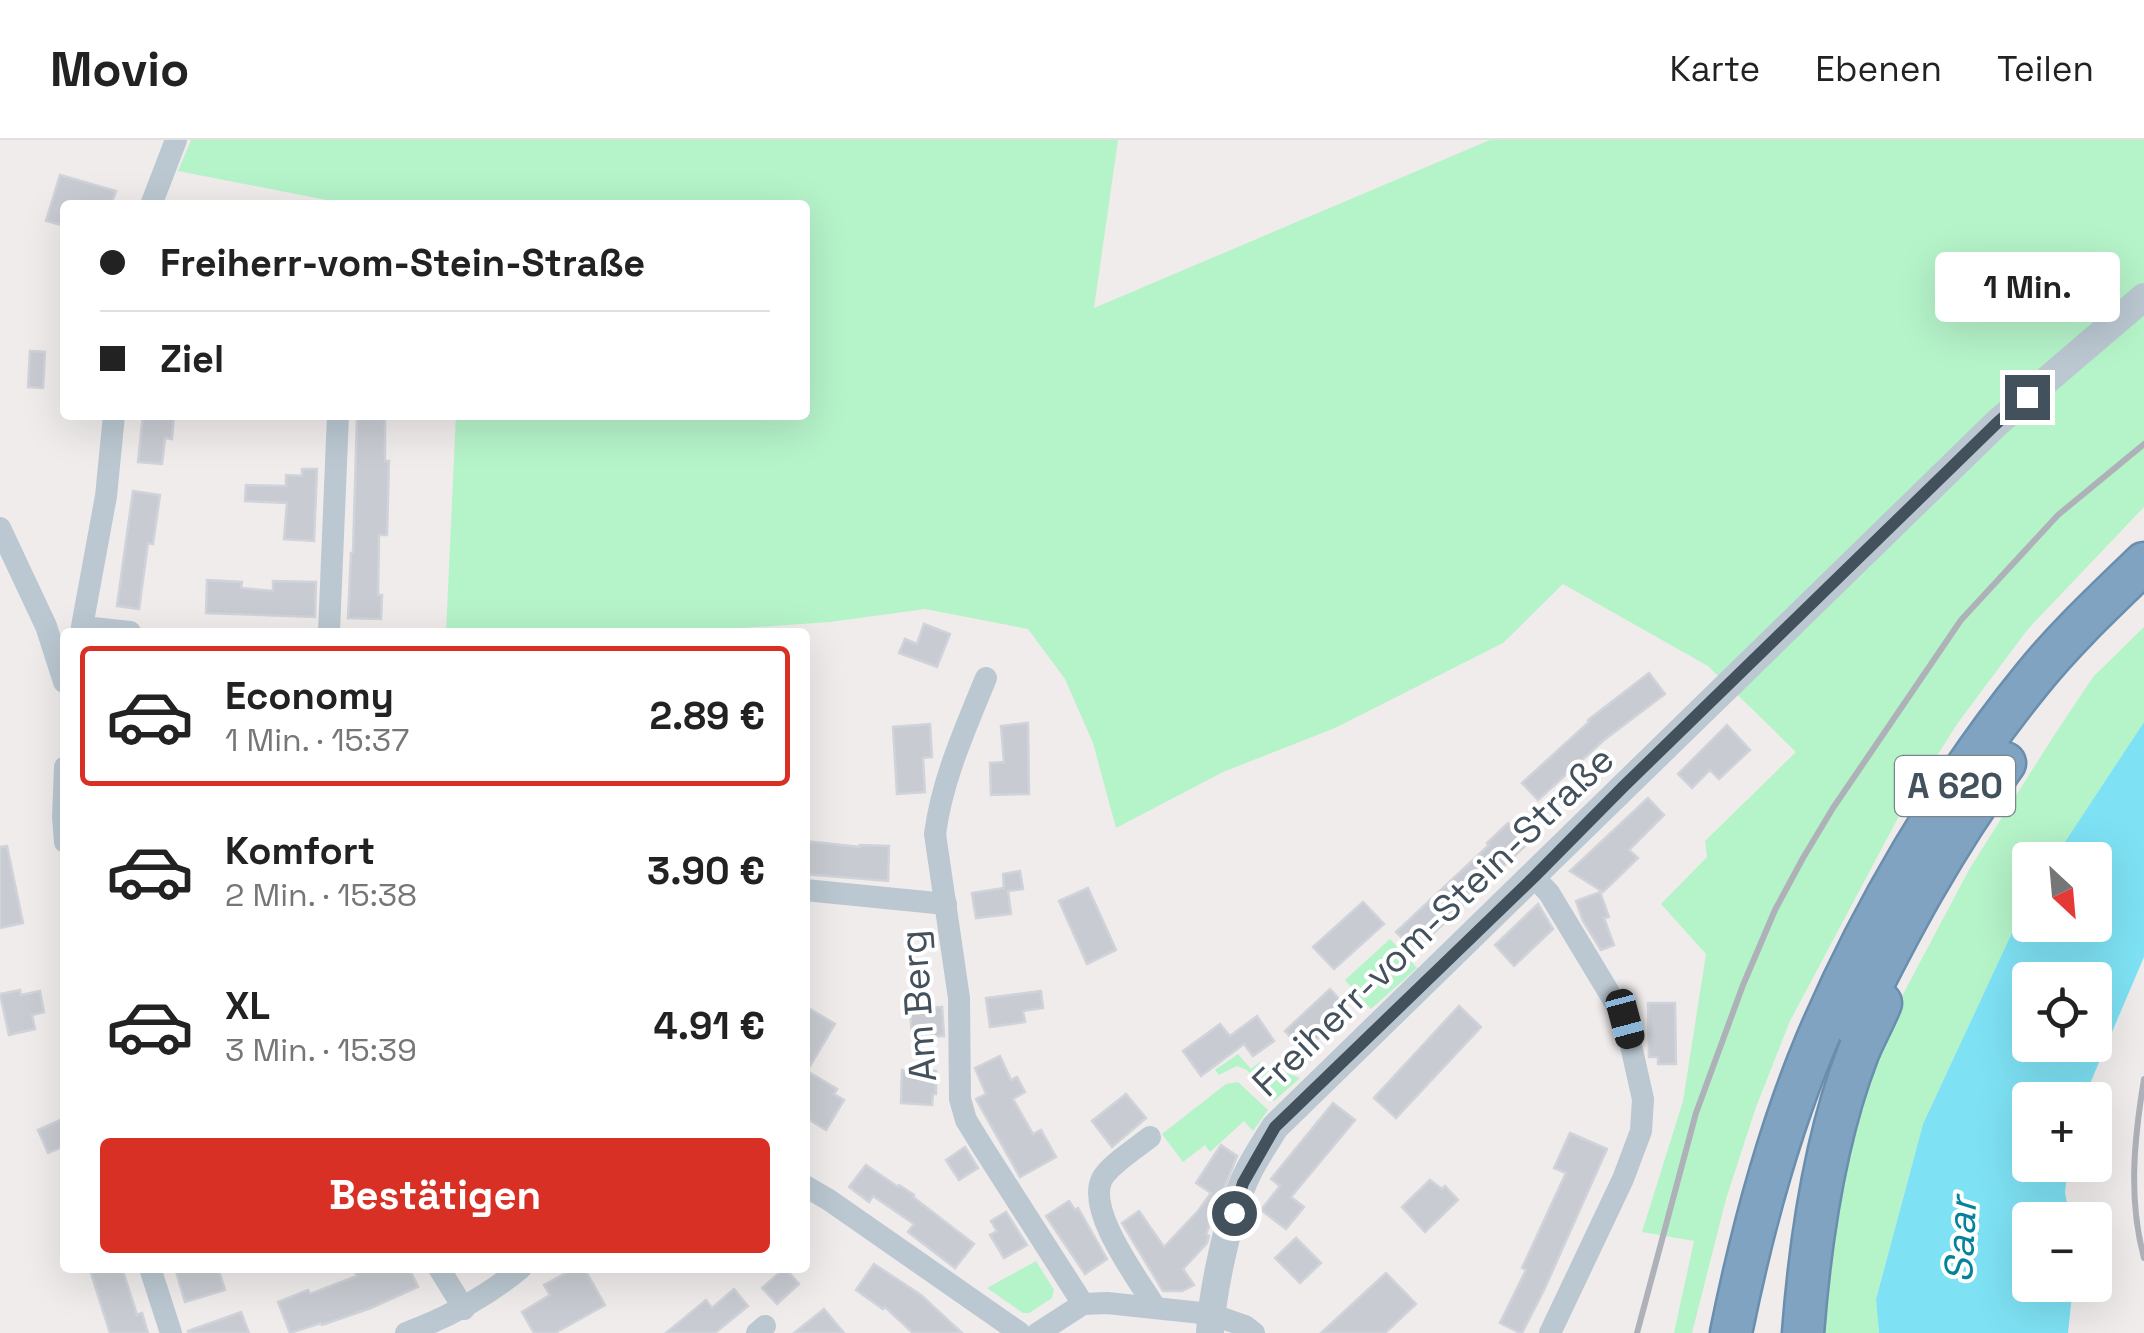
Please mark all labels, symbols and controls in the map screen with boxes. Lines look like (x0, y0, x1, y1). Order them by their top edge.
text: Movio (50, 39, 190, 100)
text: Karte (1669, 47, 1760, 91)
text: Ebenen (1815, 47, 1942, 91)
text: Teilen (1997, 47, 2094, 91)
text: Freiherr-vom-Stein-Straße (160, 239, 645, 287)
callout: 1 Min. (1934, 252, 2120, 322)
text: 1 Min. (1983, 267, 2072, 307)
text: Ziel (160, 335, 224, 383)
route end (2005, 375, 2050, 420)
icon: car (105, 671, 195, 761)
text: Economy (225, 672, 394, 720)
text: 2.89 € (649, 692, 765, 740)
text: 1 Min. · 15:37 (225, 720, 409, 760)
street label: Freiherr-vom-Stein-Straße (1242, 735, 1624, 1107)
road number: A 620 (1895, 756, 2015, 816)
icon: car (105, 826, 195, 916)
text: Komfort (225, 827, 375, 875)
north arrow (2012, 842, 2112, 942)
map controls (2012, 842, 2112, 1302)
text: 3.90 € (647, 847, 765, 895)
text: 2 Min. · 15:38 (225, 875, 417, 915)
street label: Am Berg (889, 928, 947, 1084)
button: locate (2012, 962, 2112, 1062)
icon: car (105, 981, 195, 1071)
text: XL (225, 982, 270, 1030)
car (1603, 986, 1647, 1052)
text: 4.91 € (654, 1002, 765, 1050)
text: 3 Min. · 15:39 (225, 1030, 417, 1070)
button: + (2012, 1082, 2112, 1182)
button: Bestätigen (100, 1138, 770, 1253)
route start (1212, 1191, 1257, 1236)
water label: Saar (1933, 1192, 1988, 1284)
button: − (2012, 1202, 2112, 1302)

